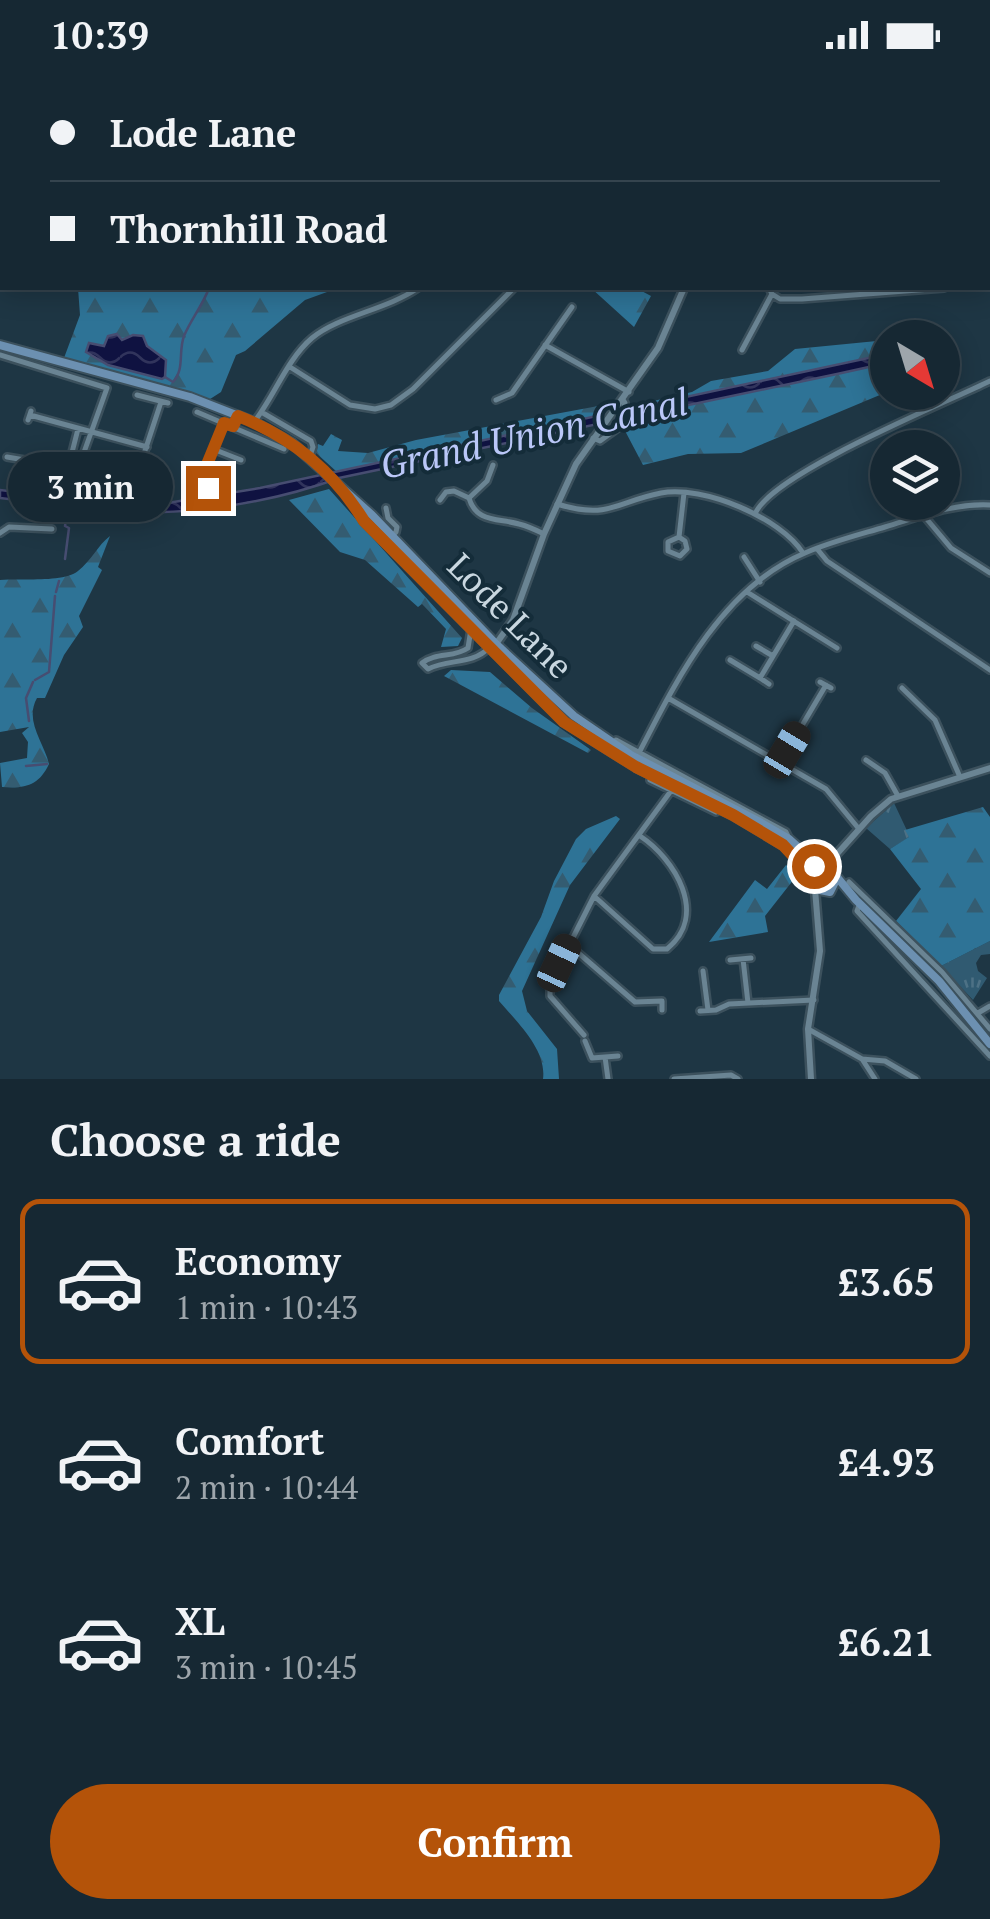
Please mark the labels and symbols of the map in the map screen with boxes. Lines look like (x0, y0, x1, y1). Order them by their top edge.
north arrow (870, 320, 960, 410)
water label: Grand Union Canal (375, 376, 693, 490)
callout: 3 min (8, 453, 173, 523)
route end (186, 466, 231, 511)
street label: Lode Lane (438, 543, 583, 688)
car (759, 717, 815, 783)
route start (792, 844, 837, 889)
car (533, 929, 585, 997)

